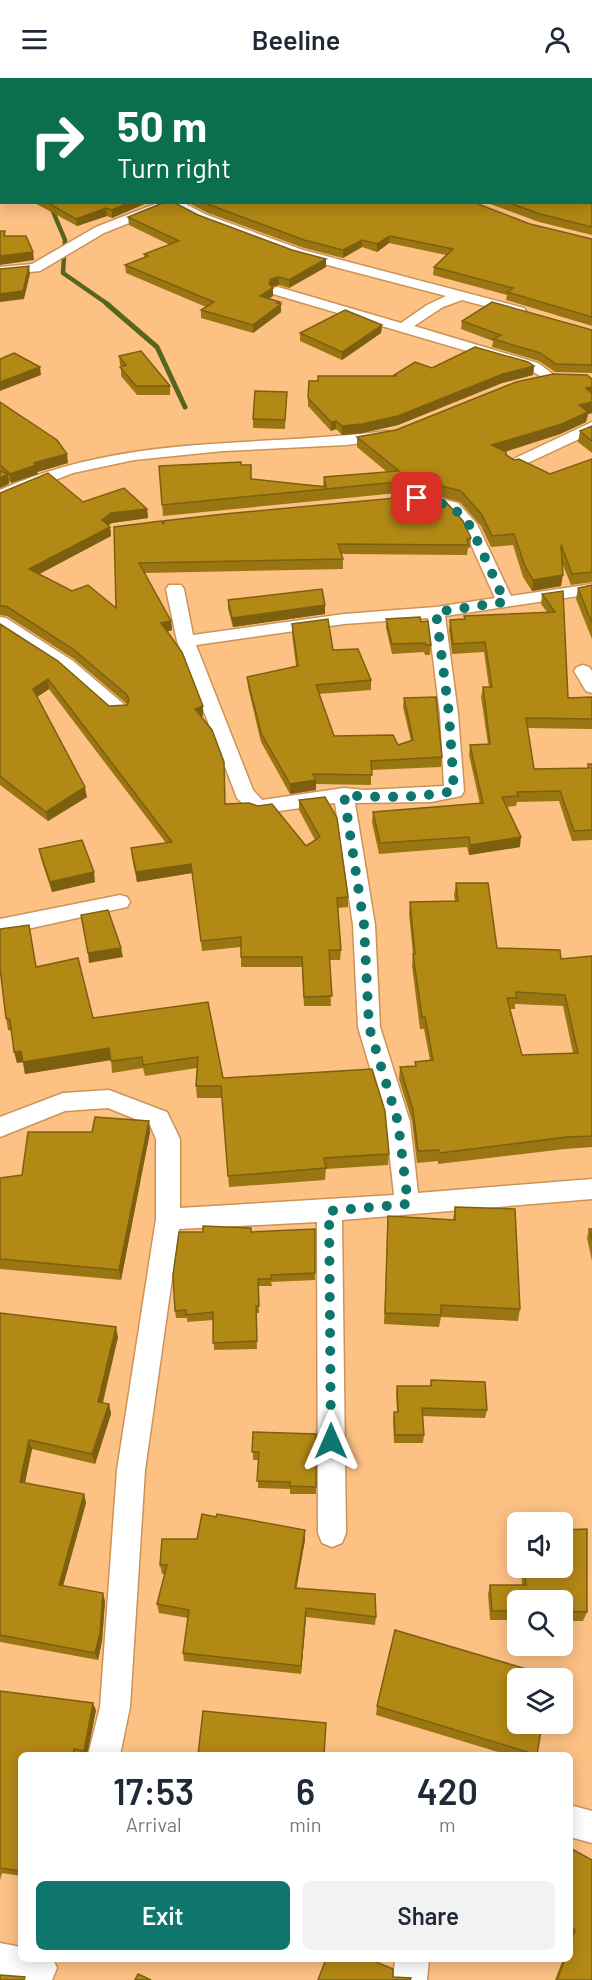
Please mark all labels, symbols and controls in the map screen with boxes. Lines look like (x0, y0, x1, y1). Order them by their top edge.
icon: menu (18, 23, 51, 56)
text: Beeline (252, 23, 340, 55)
icon: person (541, 23, 574, 56)
text: 50 m (117, 100, 207, 150)
icon: right (18, 102, 96, 180)
text: Turn right (117, 151, 231, 183)
pin (391, 472, 442, 523)
icon: arrive (400, 481, 433, 514)
position arrow (299, 1409, 363, 1473)
map controls (507, 1512, 573, 1734)
button: sound (507, 1512, 573, 1578)
button: search (507, 1590, 573, 1656)
button: layers (507, 1668, 573, 1734)
text: 17:53 (113, 1769, 194, 1812)
text: 6 (296, 1769, 315, 1812)
text: 420 (417, 1769, 478, 1812)
text: Arrival (126, 1812, 182, 1836)
text: min (289, 1812, 322, 1836)
text: m (439, 1812, 456, 1836)
button: Exit (36, 1881, 290, 1950)
button: Share (302, 1881, 555, 1950)

